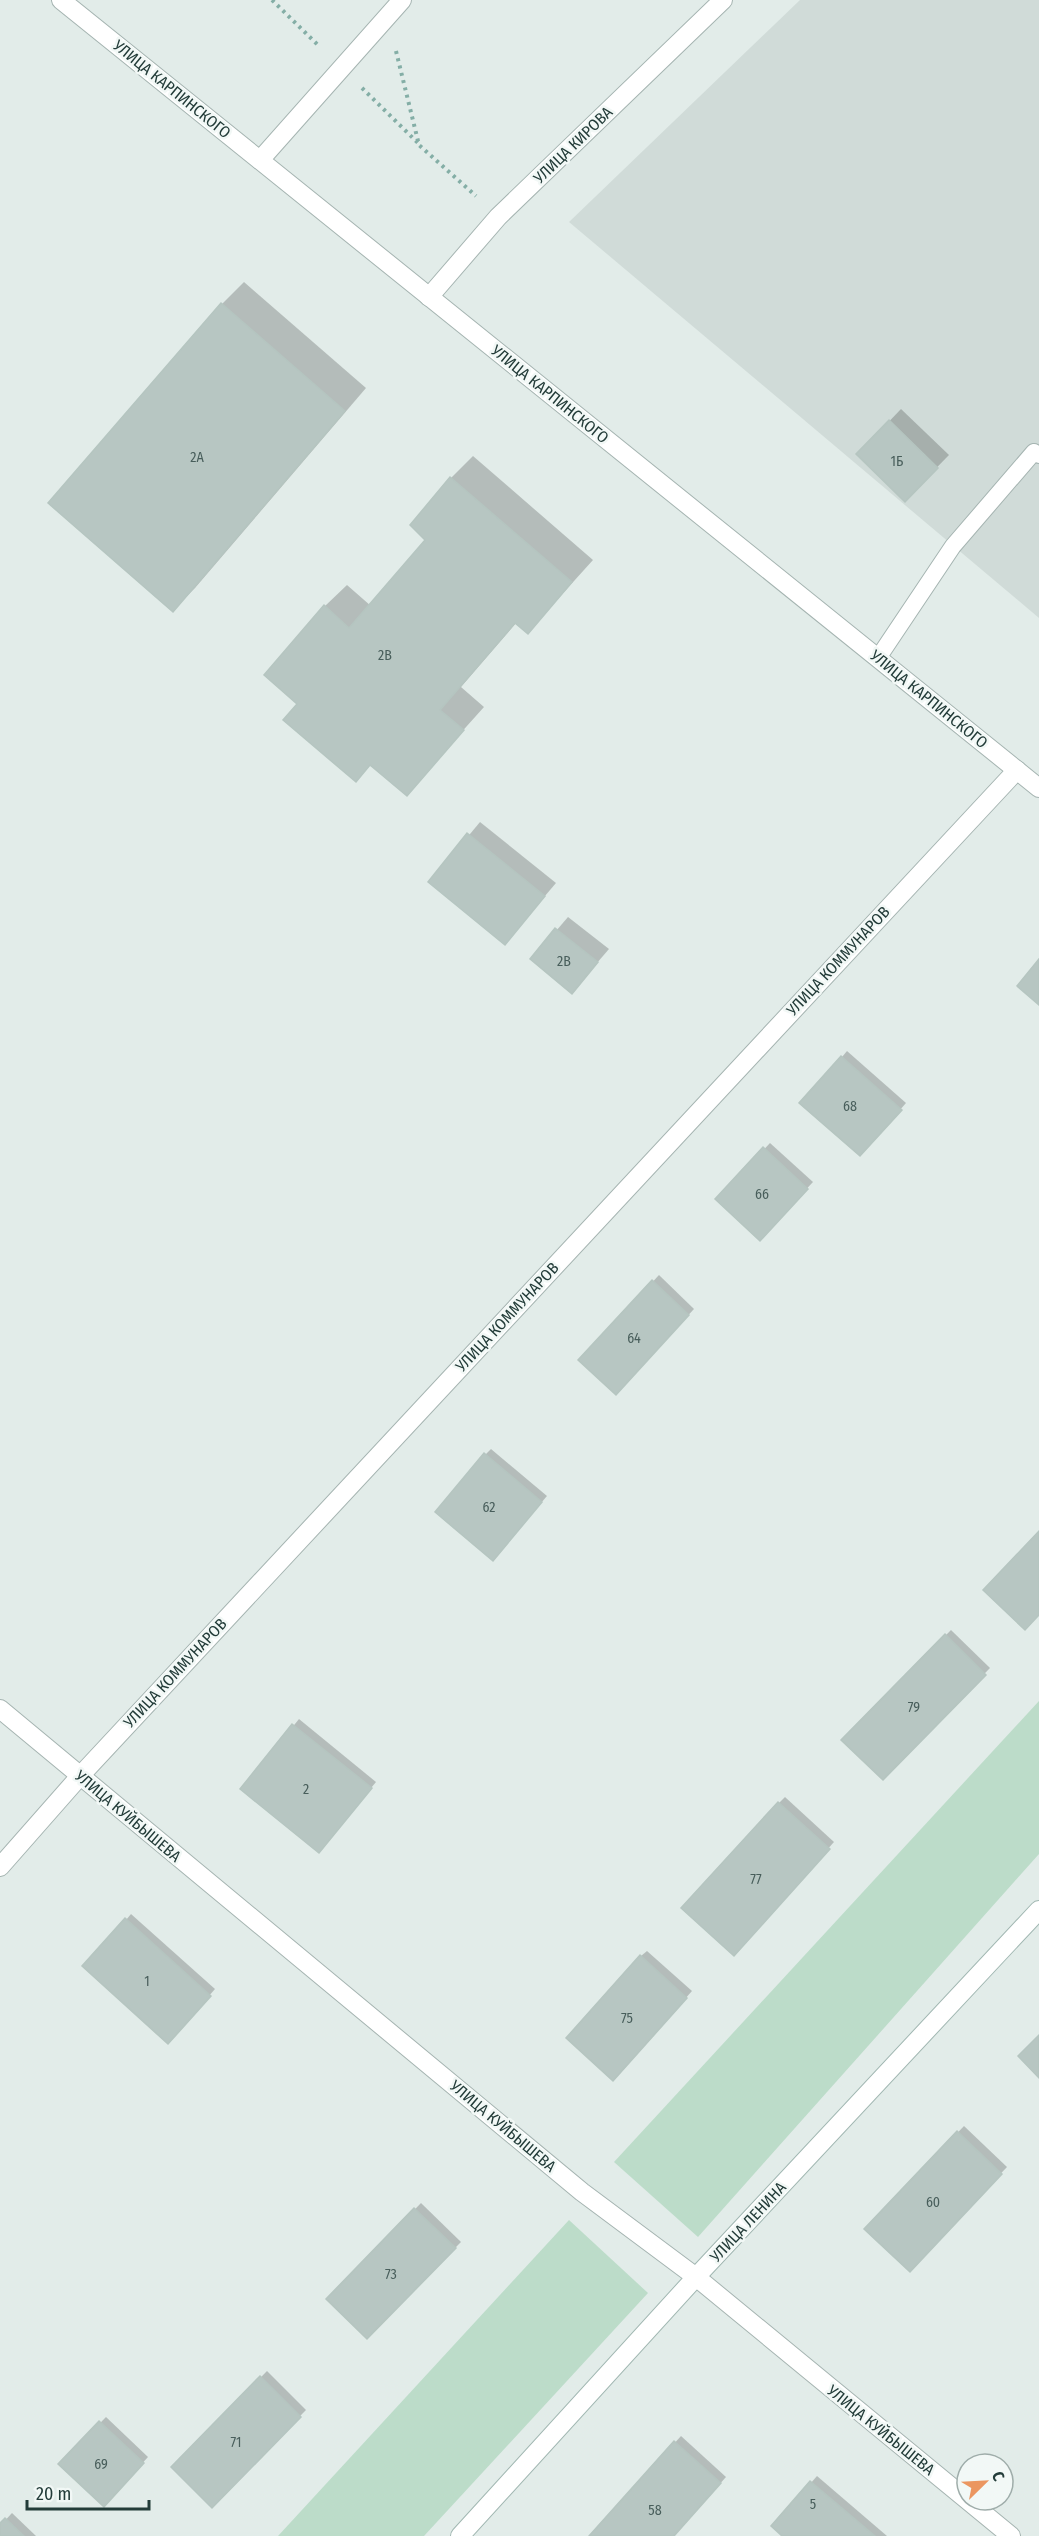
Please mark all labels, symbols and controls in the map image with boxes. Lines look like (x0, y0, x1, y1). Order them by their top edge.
street label: УЛИЦА КАРПИНСКОГО (109, 35, 235, 142)
street label: УЛИЦА КИРОВА (529, 102, 617, 188)
street label: УЛИЦА КАРПИНСКОГО (487, 340, 613, 447)
house number: 2А (190, 449, 204, 466)
house number: 1Б (891, 453, 903, 470)
street label: УЛИЦА КАРПИНСКОГО (866, 645, 992, 752)
house number: 2В (378, 647, 392, 664)
street label: УЛИЦА КОММУНАРОВ (782, 902, 894, 1020)
house number: 2В (557, 953, 571, 970)
house number: 68 (843, 1098, 857, 1115)
house number: 66 (755, 1186, 769, 1203)
street label: УЛИЦА КОММУНАРОВ (451, 1258, 563, 1376)
house number: 64 (627, 1330, 641, 1347)
house number: 62 (483, 1499, 496, 1516)
street label: УЛИЦА КОММУНАРОВ (119, 1614, 231, 1732)
house number: 79 (908, 1699, 920, 1716)
street label: УЛИЦА КУЙБЫШЕВА (70, 1766, 185, 1866)
house number: 2 (303, 1781, 309, 1798)
house number: 77 (750, 1871, 762, 1888)
house number: 1 (144, 1973, 150, 1990)
house number: 75 (621, 2010, 633, 2027)
street label: УЛИЦА КУЙБЫШЕВА (445, 2076, 560, 2176)
street label: УЛИЦА ЛЕНИНА (705, 2178, 790, 2267)
house number: 60 (926, 2194, 940, 2211)
house number: 73 (385, 2266, 397, 2283)
street label: УЛИЦА КУЙБЫШЕВА (823, 2380, 939, 2479)
house number: 71 (231, 2434, 241, 2451)
north arrow (955, 2452, 1015, 2512)
house number: 69 (94, 2456, 108, 2473)
text: С (988, 2468, 1009, 2484)
scale bar (27, 2473, 148, 2511)
text: 20 m (36, 2483, 71, 2505)
house number: 5 (810, 2496, 816, 2513)
house number: 58 (648, 2502, 662, 2519)

